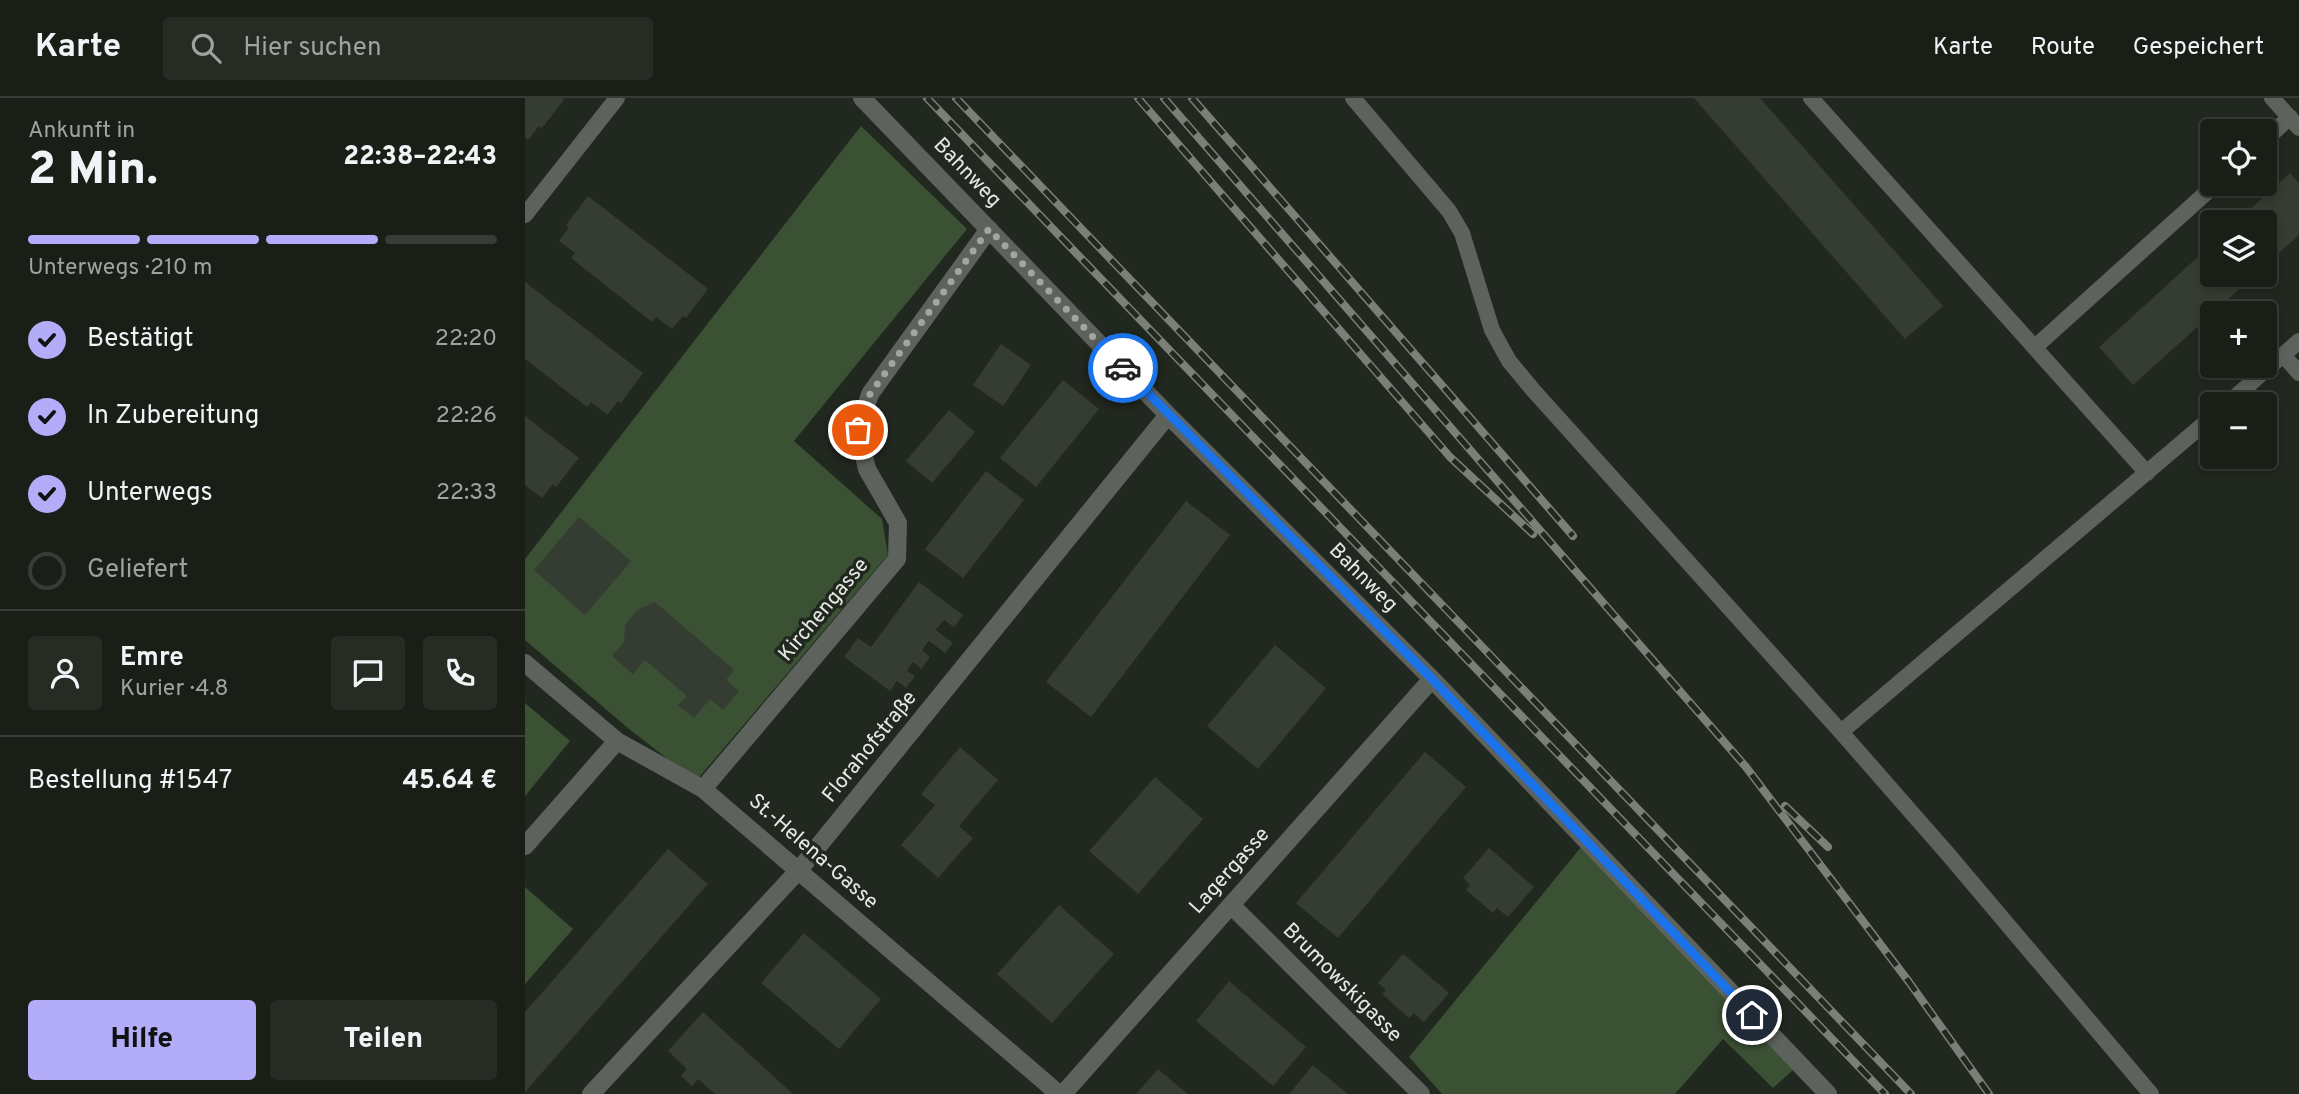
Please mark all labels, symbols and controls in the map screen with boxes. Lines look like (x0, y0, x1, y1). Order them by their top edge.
search box (163, 17, 653, 80)
text: Karte (35, 27, 121, 69)
icon: search (187, 29, 225, 67)
text: Hier suchen (243, 32, 382, 65)
text: Karte (1933, 33, 1993, 63)
text: Route (2031, 33, 2095, 63)
text: Gespeichert (2133, 33, 2264, 63)
text: Ankunft in (28, 117, 135, 146)
map controls (2200, 119, 2277, 469)
button: locate (2200, 119, 2277, 196)
street label: Bahnweg (927, 132, 1007, 214)
text: 22:38–22:43 (343, 141, 497, 174)
text: 2 Min. (28, 142, 158, 201)
button: layers (2200, 210, 2277, 287)
text: Unterwegs · 210 m (28, 254, 212, 283)
button: + (2200, 301, 2277, 378)
icon: check (28, 321, 66, 359)
text: Bestätigt (87, 323, 194, 356)
text: 22:20 (435, 325, 497, 354)
courier (1088, 333, 1158, 403)
icon: car (1104, 349, 1142, 387)
button: − (2200, 392, 2277, 469)
icon: check (28, 398, 66, 436)
text: In Zubereitung (87, 400, 259, 433)
pin (828, 400, 888, 460)
text: 22:26 (436, 402, 497, 431)
icon: bag (839, 411, 877, 449)
icon: check (28, 475, 66, 513)
text: Unterwegs (87, 477, 213, 510)
text: 22:33 (436, 479, 497, 508)
street label: Bahnweg (1323, 538, 1403, 618)
street label: Kirchengasse (773, 553, 875, 667)
text: Geliefert (87, 554, 188, 587)
button: person (28, 636, 102, 710)
button: chat (331, 636, 405, 710)
button: phone (423, 636, 497, 710)
text: Emre (120, 642, 184, 675)
text: Kurier · 4.8 (120, 675, 229, 704)
street label: Florahofstraße (817, 686, 923, 808)
text: Bestellung #1547 (28, 765, 232, 798)
text: 45.64 € (402, 765, 497, 798)
street label: St.-Helena-Gasse (742, 788, 884, 916)
street label: Lagergasse (1184, 822, 1276, 920)
street label: Brumowskigasse (1276, 917, 1408, 1049)
pin (1722, 985, 1782, 1045)
icon: home (1733, 996, 1771, 1034)
button: Hilfe (28, 1000, 256, 1080)
button: Teilen (270, 1000, 497, 1080)

